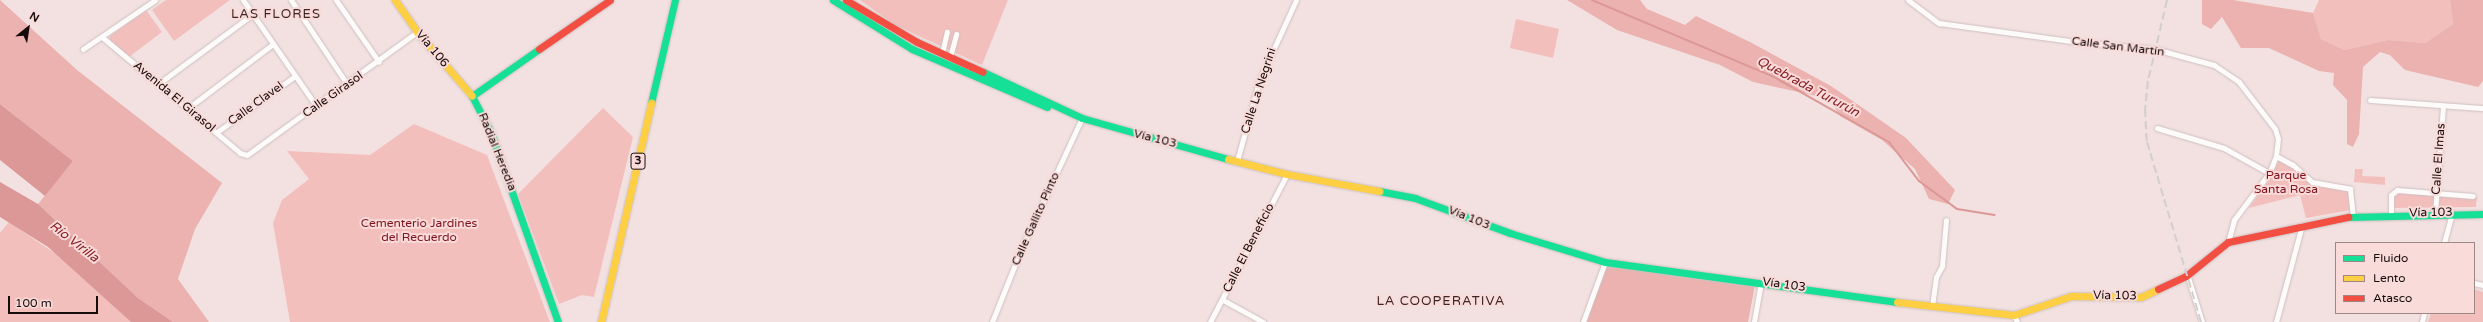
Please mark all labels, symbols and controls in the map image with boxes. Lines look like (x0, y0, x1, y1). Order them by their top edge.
district label: LAS FLORES (231, 6, 321, 22)
north arrow (8, 8, 48, 48)
text: N (27, 9, 41, 25)
street label: Vía 106 (412, 28, 452, 70)
street label: Calle San Martín (2071, 34, 2165, 60)
street label: Calle La Negrini (1238, 46, 1280, 136)
water label: Quebrada Tururún (1754, 53, 1862, 121)
street label: Avenida El Girasol (130, 59, 218, 135)
street label: Calle Girasol (300, 69, 366, 121)
street label: Calle Clavel (225, 79, 287, 129)
street label: Radial Heredia (475, 111, 519, 193)
street label: Calle El Imas (2429, 123, 2449, 195)
street label: Vía 103 (1132, 127, 1178, 151)
road number: 3 (630, 152, 646, 170)
park label: Parque Santa Rosa (2254, 169, 2318, 197)
street label: Calle Gallito Pinto (1009, 170, 1063, 268)
street label: Calle El Beneficio (1220, 201, 1278, 295)
street label: Vía 103 (1446, 203, 1492, 233)
street label: Vía 103 (2409, 205, 2453, 221)
park label: Cementerio Jardines del Recuerdo (361, 217, 477, 245)
water label: Río Virilla (46, 218, 102, 266)
legend (2335, 242, 2475, 314)
text: Fluido (2373, 251, 2408, 265)
text: Lento (2373, 271, 2406, 285)
street label: Vía 103 (1761, 275, 1807, 295)
scale bar (10, 288, 100, 314)
street label: Vía 103 (2093, 288, 2137, 304)
text: Atasco (2373, 291, 2412, 305)
district label: LA COOPERATIVA (1376, 293, 1506, 309)
text: 100 m (15, 296, 52, 310)

